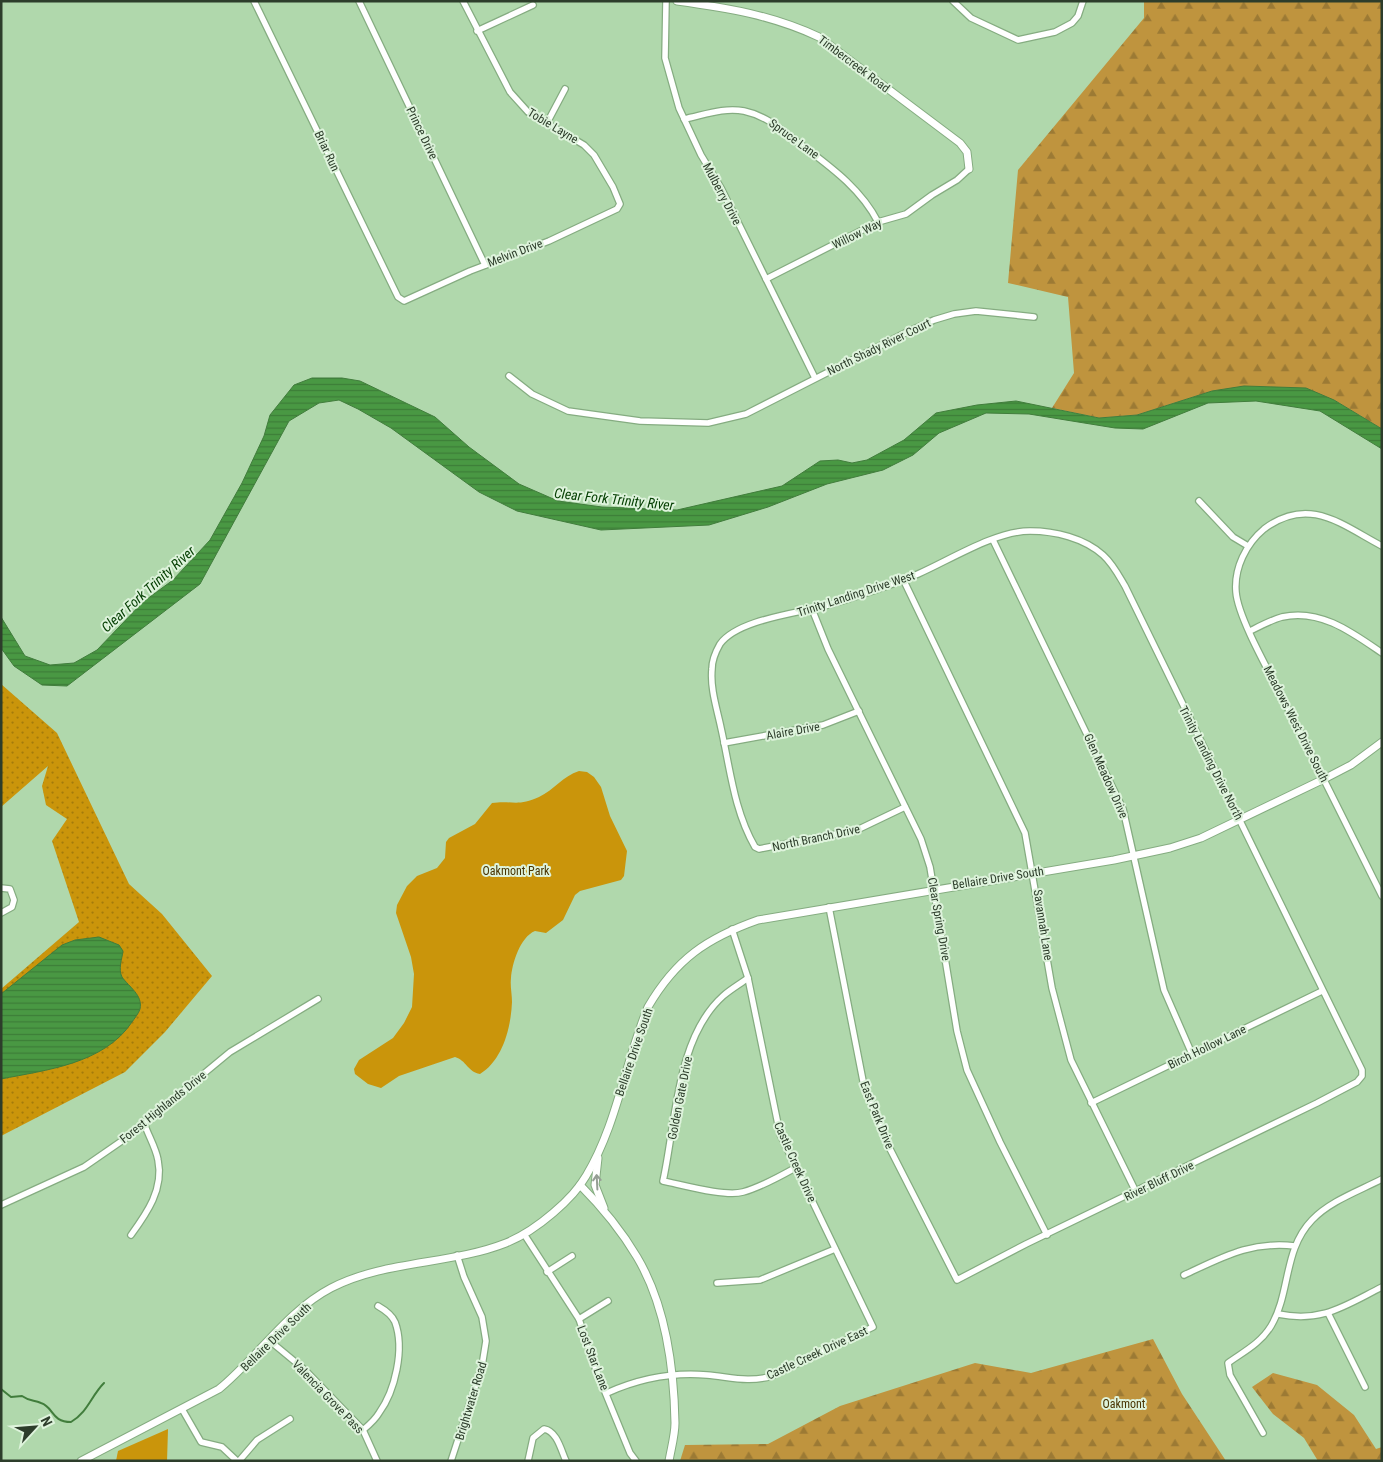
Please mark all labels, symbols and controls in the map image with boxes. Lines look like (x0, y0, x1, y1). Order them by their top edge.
street label: Timbercreek Road (816, 33, 892, 95)
street label: Prince Drive (403, 104, 441, 162)
street label: Tobie Layne (525, 105, 581, 147)
street label: Spruce Lane (766, 116, 822, 162)
street label: Briar Run (312, 129, 343, 174)
street label: Mulberry Drive (700, 161, 744, 228)
street label: Willow Way (830, 216, 884, 252)
street label: Melvin Drive (485, 236, 545, 270)
street label: North Shady River Court (825, 316, 933, 378)
water label: Clear Fork Trinity River (553, 485, 676, 513)
water label: Clear Fork Trinity River (98, 542, 199, 635)
street label: Trinity Landing Drive West (795, 568, 917, 620)
street label: Meadows West Drive South (1261, 663, 1332, 785)
street label: Trinity Landing Drive North (1176, 704, 1246, 822)
street label: Alaire Drive (765, 719, 821, 743)
street label: Glen Meadow Drive (1081, 732, 1131, 821)
street label: North Branch Drive (771, 822, 861, 854)
park label: Oakmont Park (483, 864, 550, 878)
street label: Bellaire Drive South (951, 864, 1045, 892)
street label: Clear Spring Drive (925, 876, 953, 962)
street label: Savannah Lane (1030, 889, 1056, 962)
street label: Bellaire Drive South (612, 1006, 656, 1098)
street label: Birch Hollow Lane (1166, 1022, 1249, 1072)
street label: Golden Gate Drive (665, 1055, 695, 1141)
street label: Forest Highlands Drive (117, 1068, 209, 1146)
street label: East Park Drive (857, 1079, 897, 1151)
street label: Castle Creek Drive (771, 1120, 819, 1205)
street label: River Bluff Drive (1122, 1158, 1196, 1204)
one-way arrow (592, 1174, 601, 1190)
street label: Bellaire Drive South (238, 1300, 314, 1374)
street label: Castle Creek Drive East (764, 1323, 870, 1383)
street label: Lost Star Lane (574, 1324, 612, 1393)
street label: Valencia Grove Pass (289, 1357, 367, 1437)
street label: Brightwater Road (452, 1360, 490, 1442)
park label: Oakmont (1103, 1397, 1146, 1411)
north arrow (10, 1402, 60, 1452)
text: N (38, 1414, 56, 1429)

